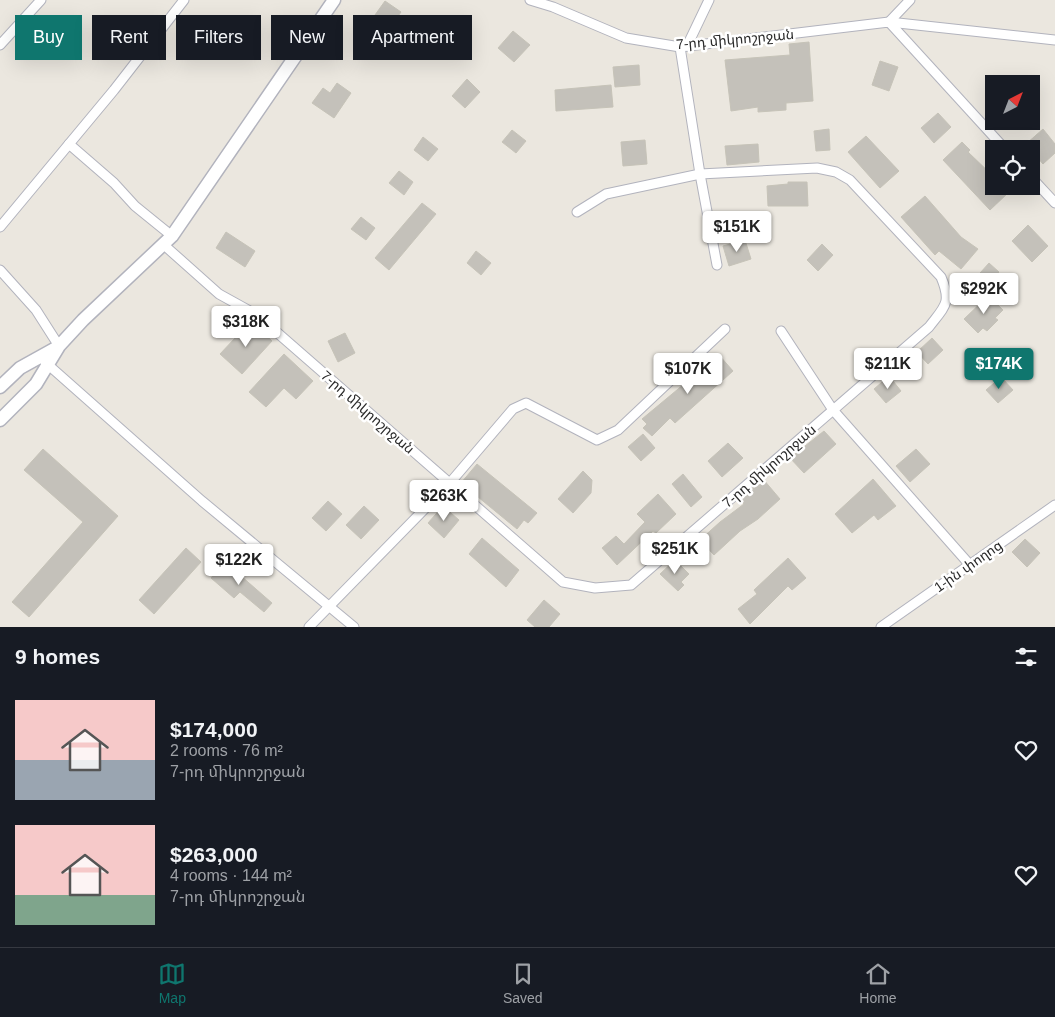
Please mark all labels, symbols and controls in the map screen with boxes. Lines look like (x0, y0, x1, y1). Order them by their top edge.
chip: Buy (15, 15, 82, 60)
chip: Rent (92, 15, 166, 60)
chip: Filters (176, 15, 261, 60)
chip: New (271, 15, 343, 60)
chip: Apartment (353, 15, 472, 60)
street label: 7-րդ միկրոշրջան (675, 26, 795, 52)
north arrow (985, 75, 1040, 130)
map controls (985, 75, 1040, 195)
button: locate (985, 140, 1040, 195)
pin: $151K (702, 210, 772, 253)
text: $151K (713, 218, 761, 235)
pin: $292K (949, 272, 1019, 315)
text: $292K (960, 280, 1008, 297)
pin: $318K (211, 306, 281, 348)
text: $318K (222, 313, 270, 330)
pin: $211K (853, 348, 923, 390)
pin: $174K (964, 348, 1034, 390)
pin: $107K (653, 352, 723, 395)
text: $211K (865, 355, 911, 372)
text: $174K (975, 355, 1023, 372)
text: $107K (664, 360, 712, 377)
street label: 7-րդ միկրոշրջան (318, 367, 418, 457)
street label: 7-րդ միկրոշրջան (719, 421, 819, 511)
pin: $263K (409, 480, 479, 522)
text: $263K (420, 487, 468, 504)
pin: $251K (640, 532, 710, 575)
street label: 1-ին փողոց (931, 537, 1005, 595)
text: $251K (651, 540, 699, 557)
pin: $122K (204, 544, 274, 586)
text: $122K (215, 551, 263, 568)
icon: filters (1012, 643, 1040, 671)
text: 9 homes (15, 645, 100, 668)
text: $174,000 (170, 718, 258, 741)
icon: home (55, 720, 115, 780)
icon: heart (1012, 736, 1040, 764)
text: 2 rooms · 76 m² (170, 742, 283, 759)
text: 7-րդ միկրոշրջան (170, 763, 305, 780)
text: $263,000 (170, 843, 258, 866)
icon: home (55, 845, 115, 905)
icon: heart (1012, 861, 1040, 889)
text: 4 rooms · 144 m² (170, 867, 292, 884)
text: 7-րդ միկրոշրջան (170, 888, 305, 905)
tab: Map (158, 960, 186, 1006)
tab: Saved (503, 960, 543, 1006)
tab: Home (859, 960, 897, 1006)

